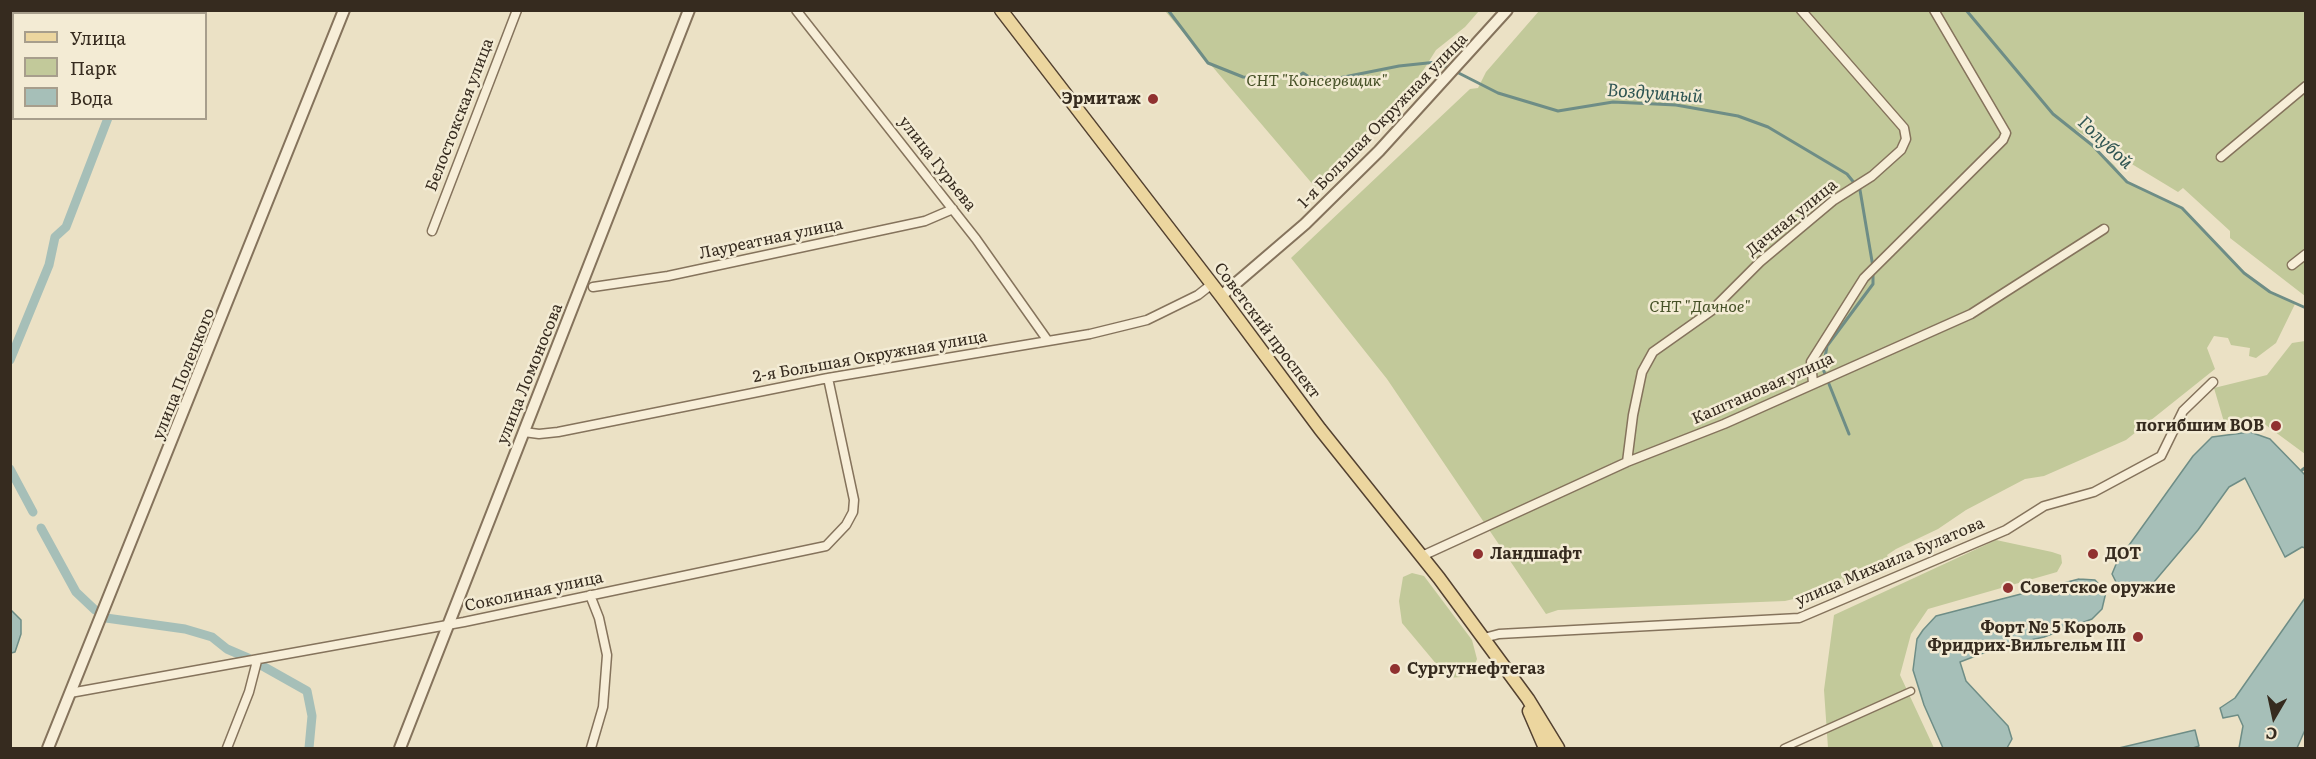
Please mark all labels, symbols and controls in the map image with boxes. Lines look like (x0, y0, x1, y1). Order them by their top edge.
legend (12, 12, 207, 120)
text: Улица (70, 24, 126, 51)
street label: 1-я Большая Окружная улица (1294, 30, 1472, 212)
street label: Белостокская улица (422, 36, 498, 194)
text: Парк (70, 54, 117, 81)
park label: СНТ "Консервщик" (1246, 71, 1388, 91)
water label: Воздушный (1606, 80, 1704, 108)
text: Вода (70, 84, 113, 111)
place label: Эрмитаж (1062, 89, 1141, 109)
marker: Эрмитаж (1146, 92, 1160, 106)
water label: Голубой (2073, 112, 2137, 174)
street label: улица Гурьева (894, 113, 980, 215)
street label: Дачная улица (1743, 175, 1841, 261)
street label: Лауреатная улица (697, 214, 845, 264)
street label: Советский проспект (1210, 259, 1324, 403)
park label: СНТ "Дачное" (1649, 297, 1751, 317)
street label: улица Ломоносова (493, 301, 567, 447)
street label: улица Полецкого (149, 305, 219, 443)
street label: 2-я Большая Окружная улица (751, 327, 989, 387)
street label: Каштановая улица (1689, 349, 1837, 429)
place label: погибшим ВОВ (2136, 416, 2264, 436)
marker: погибшим ВОВ (2269, 419, 2283, 433)
street label: улица Михаила Булатова (1793, 513, 1987, 611)
place label: Ландшафт (1490, 544, 1582, 564)
place label: ДОТ (2105, 544, 2141, 564)
marker: Ландшафт (1471, 547, 1485, 561)
marker: ДОТ (2086, 547, 2100, 561)
street label: Соколиная улица (463, 568, 605, 616)
place label: Советское оружие (2020, 578, 2175, 598)
marker: Советское оружие (2001, 581, 2015, 595)
place label: Форт № 5 Король Фридрих-Вильгельм III (1927, 618, 2126, 656)
marker: Форт № 5 Король Фридрих-Вильгельм III (2131, 630, 2145, 644)
place label: Сургутнефтегаз (1407, 659, 1545, 679)
marker: Сургутнефтегаз (1388, 662, 1402, 676)
north arrow (2244, 687, 2304, 747)
text: С (2264, 722, 2279, 748)

